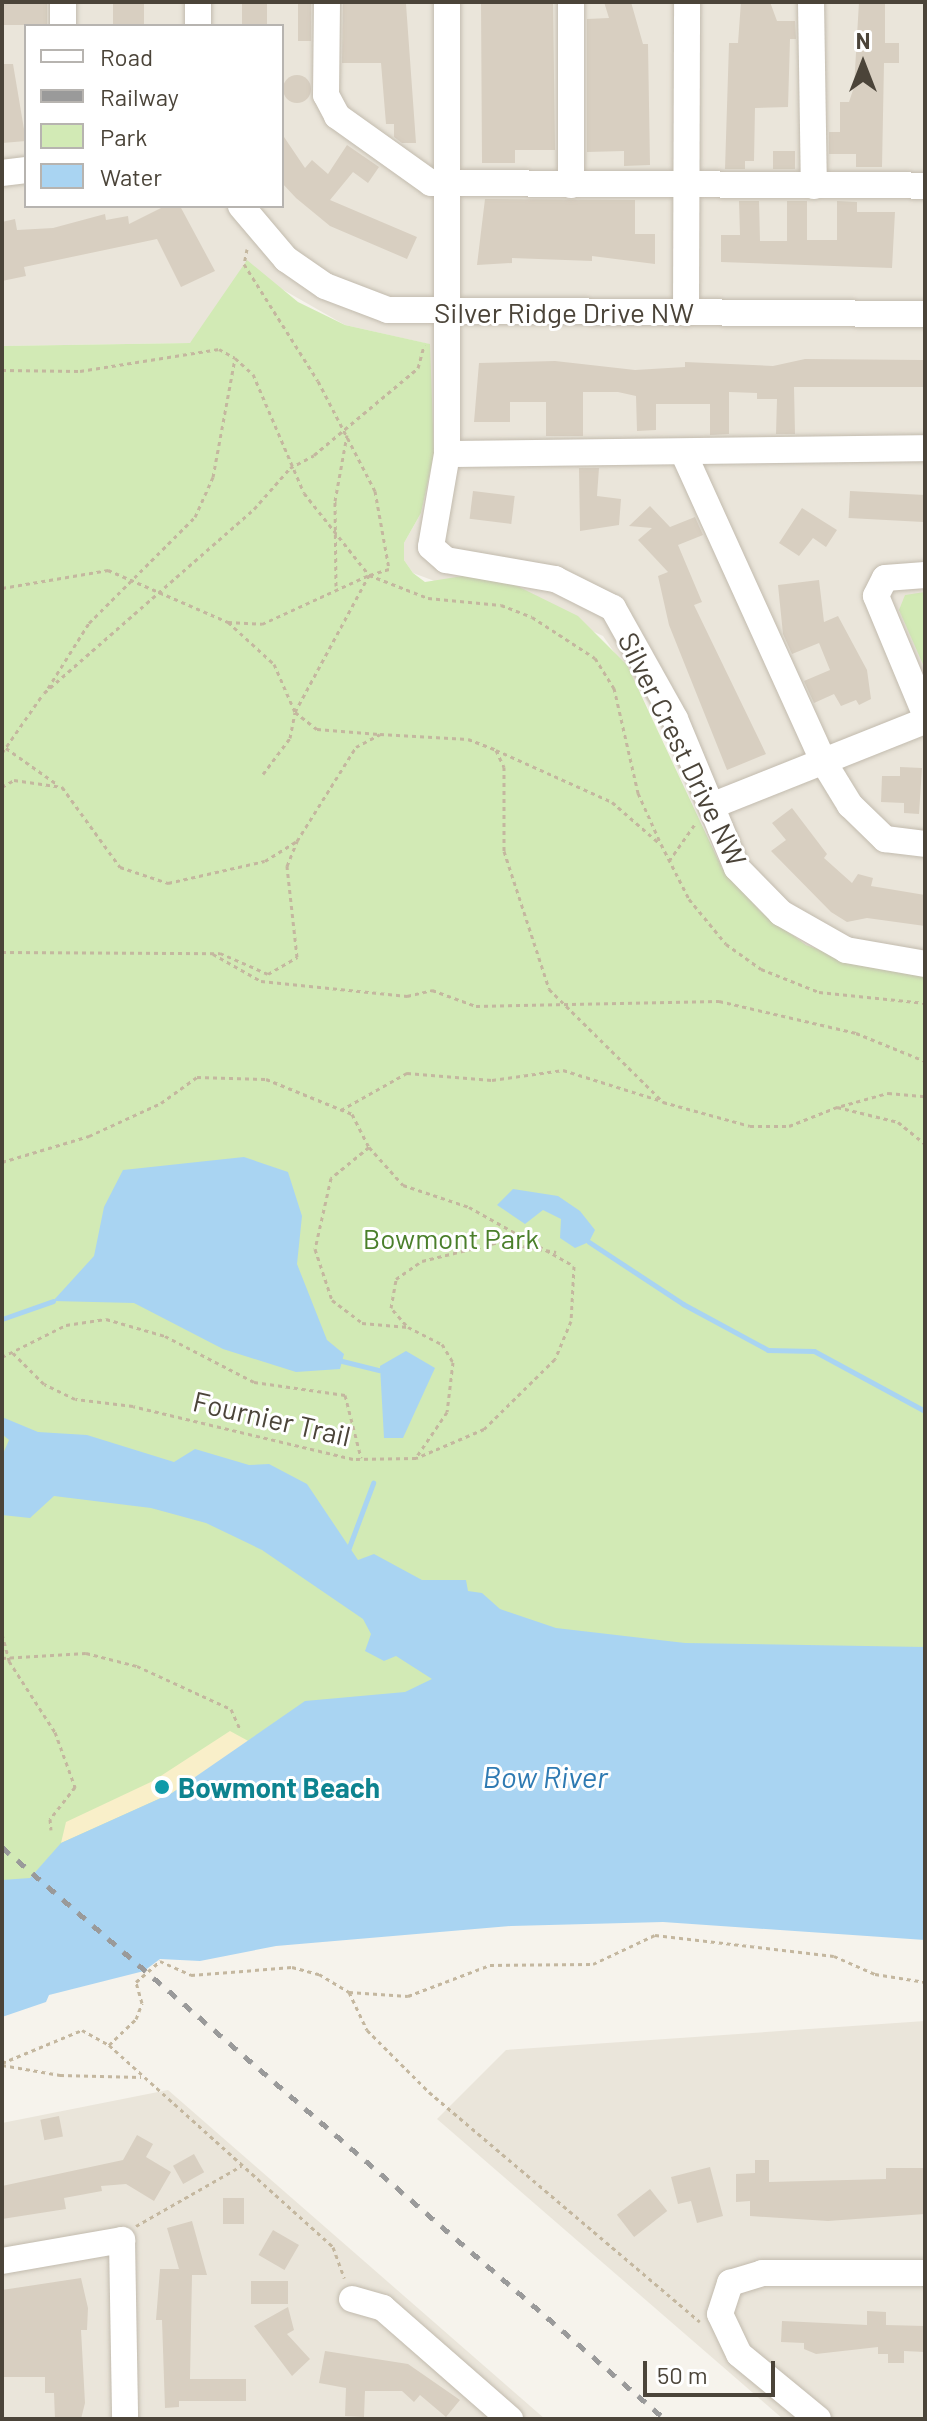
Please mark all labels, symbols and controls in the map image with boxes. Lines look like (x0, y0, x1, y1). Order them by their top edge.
legend (24, 24, 284, 208)
north arrow (823, 24, 903, 104)
text: N (856, 27, 870, 53)
text: Road (100, 42, 153, 71)
text: Railway (100, 82, 179, 111)
text: Park (100, 122, 147, 151)
text: Water (100, 162, 162, 191)
street label: Silver Ridge Drive NW (434, 295, 694, 329)
street label: Silver Crest Drive NW (612, 627, 754, 871)
park label: Bowmont Park (363, 1221, 539, 1255)
street label: Fournier Trail (190, 1384, 354, 1452)
water label: Bow River (483, 1758, 607, 1794)
place label: Bowmont Beach (178, 1770, 380, 1804)
marker: Bowmont Beach (153, 1778, 171, 1796)
scale bar (647, 2345, 779, 2395)
text: 50 m (657, 2360, 708, 2389)

